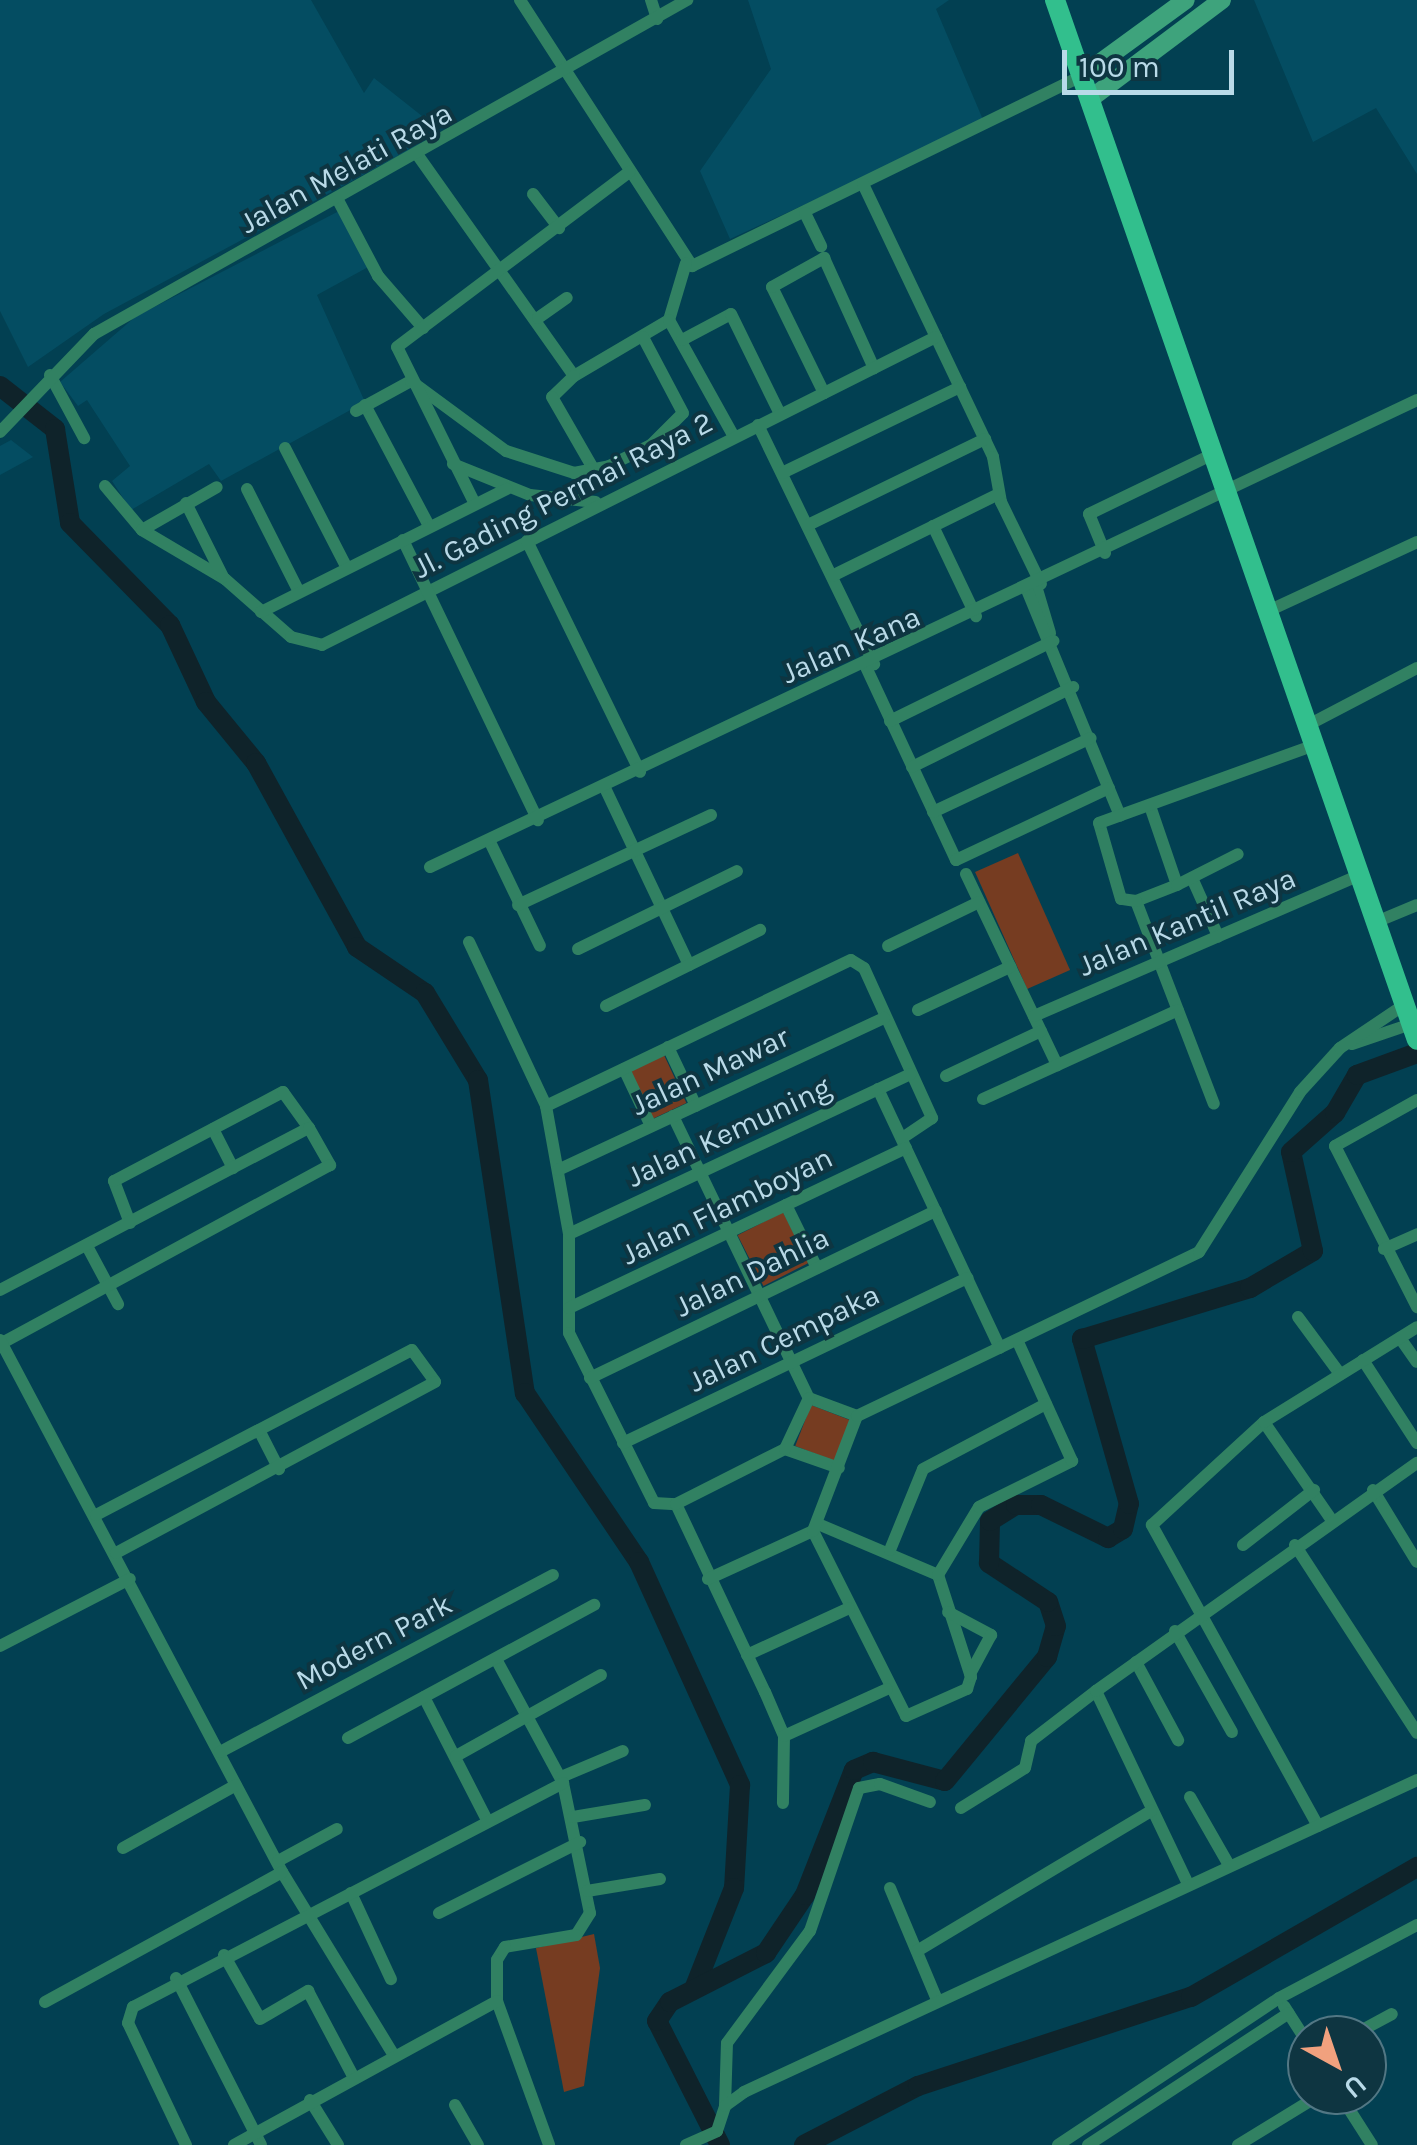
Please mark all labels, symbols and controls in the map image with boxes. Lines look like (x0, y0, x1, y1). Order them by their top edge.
scale bar (1067, 30, 1240, 92)
text: 100 m (1079, 49, 1160, 85)
street label: Jalan Melati Raya (234, 95, 458, 241)
street label: Jl. Gading Permai Raya 2 (407, 404, 719, 586)
street label: Jalan Kana (776, 598, 926, 692)
street label: Jalan Kantil Raya (1073, 860, 1301, 984)
street label: Jalan Mawar (625, 1019, 795, 1123)
street label: Jalan Kemuning (621, 1069, 837, 1195)
street label: Jalan Flamboyan (616, 1139, 838, 1273)
street label: Jalan Dahlia (669, 1219, 835, 1325)
street label: Jalan Cempaka (683, 1276, 885, 1400)
street label: Modern Park (290, 1586, 458, 1698)
north arrow (1287, 2015, 1387, 2115)
text: U (1337, 2068, 1373, 2106)

